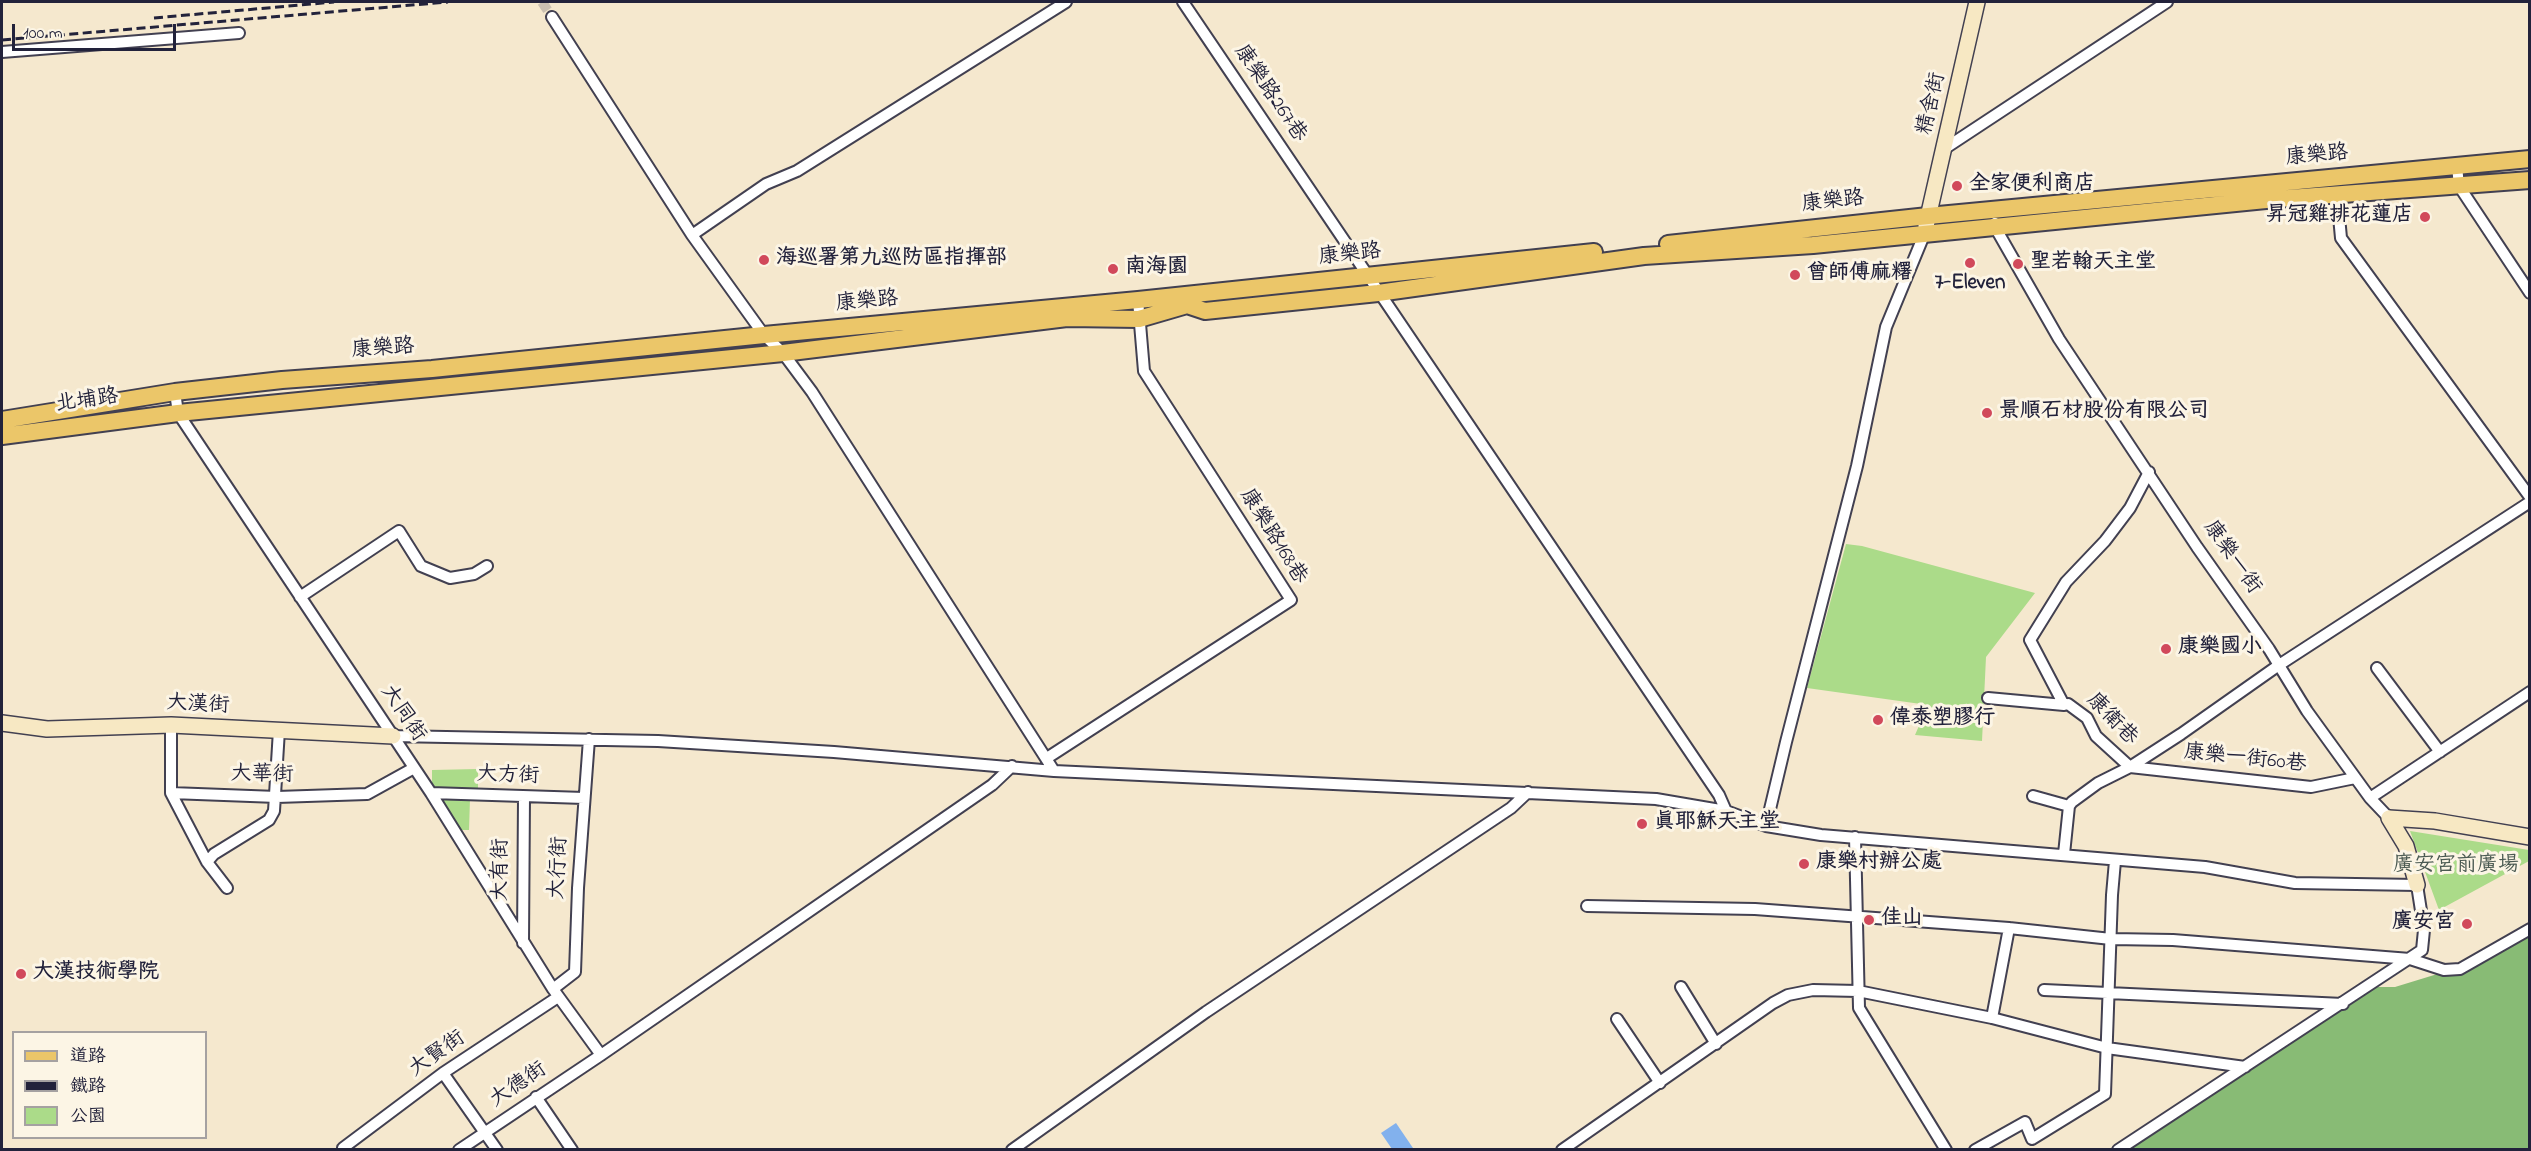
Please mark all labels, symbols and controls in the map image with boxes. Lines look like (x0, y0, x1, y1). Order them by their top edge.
scale bar (15, 12, 178, 50)
text: 100 m (23, 21, 63, 47)
street label: 康樂路267巷 (1227, 40, 1311, 148)
street label: 精舍街 (1914, 70, 1952, 138)
street label: 康樂路 (2285, 142, 2349, 172)
place label: 全家便利商店 (1969, 173, 2095, 199)
marker: 全家便利商店 (1950, 179, 1964, 193)
street label: 康樂路 (1800, 187, 1866, 219)
place label: 昇冠雞排花蓮店 (2266, 204, 2413, 230)
marker: 昇冠雞排花蓮店 (2418, 210, 2432, 224)
street label: 康樂路 (1317, 240, 1383, 272)
place label: 海巡署第九巡防區指揮部 (776, 247, 1007, 273)
place label: 聖若翰天主堂 (2030, 251, 2156, 277)
marker: 海巡署第九巡防區指揮部 (757, 253, 771, 267)
place label: 南海園 (1125, 256, 1188, 282)
marker: 7-Eleven (1963, 256, 1977, 270)
marker: 聖若翰天主堂 (2011, 257, 2025, 271)
marker: 南海園 (1106, 262, 1120, 276)
place label: 曾師傅麻糬 (1807, 262, 1912, 288)
marker: 曾師傅麻糬 (1788, 268, 1802, 282)
place label: 7-Eleven (1935, 272, 2005, 298)
street label: 康樂路 (835, 288, 899, 318)
street label: 康樂路 (351, 335, 415, 365)
street label: 北埔路 (54, 385, 120, 419)
place label: 景順石材股份有限公司 (1999, 400, 2209, 426)
marker: 景順石材股份有限公司 (1980, 406, 1994, 420)
street label: 康樂路168巷 (1233, 485, 1311, 589)
street label: 康樂一街 (2197, 516, 2265, 600)
place label: 康樂國小 (2178, 636, 2262, 662)
marker: 康樂國小 (2159, 642, 2173, 656)
street label: 大同街 (374, 681, 430, 747)
street label: 康衛巷 (2080, 689, 2142, 751)
street label: 大漢街 (166, 692, 230, 720)
place label: 偉泰塑膠行 (1890, 707, 1995, 733)
marker: 偉泰塑膠行 (1871, 713, 1885, 727)
street label: 康樂一街60巷 (2182, 741, 2308, 779)
street label: 大華街 (230, 763, 294, 789)
street label: 大方街 (476, 763, 540, 791)
place label: 真耶穌天主堂 (1654, 811, 1780, 837)
marker: 真耶穌天主堂 (1635, 817, 1649, 831)
street label: 大行街 (546, 836, 574, 900)
street label: 大有街 (490, 839, 516, 901)
place label: 康樂村辦公處 (1816, 851, 1942, 877)
park label: 廣安宮前廣場 (2393, 854, 2519, 880)
marker: 康樂村辦公處 (1797, 857, 1811, 871)
place label: 佳山 (1881, 907, 1923, 933)
place label: 廣安宮 (2392, 911, 2455, 937)
marker: 佳山 (1862, 913, 1876, 927)
marker: 廣安宮 (2460, 917, 2474, 931)
place label: 大漢技術學院 (33, 961, 159, 987)
marker: 大漢技術學院 (14, 967, 28, 981)
street label: 大賢街 (405, 1027, 471, 1083)
legend (12, 1031, 207, 1139)
text: 道路 (70, 1044, 106, 1070)
street label: 大德街 (486, 1058, 552, 1114)
text: 鐵路 (70, 1074, 106, 1100)
text: 公園 (70, 1104, 106, 1130)

